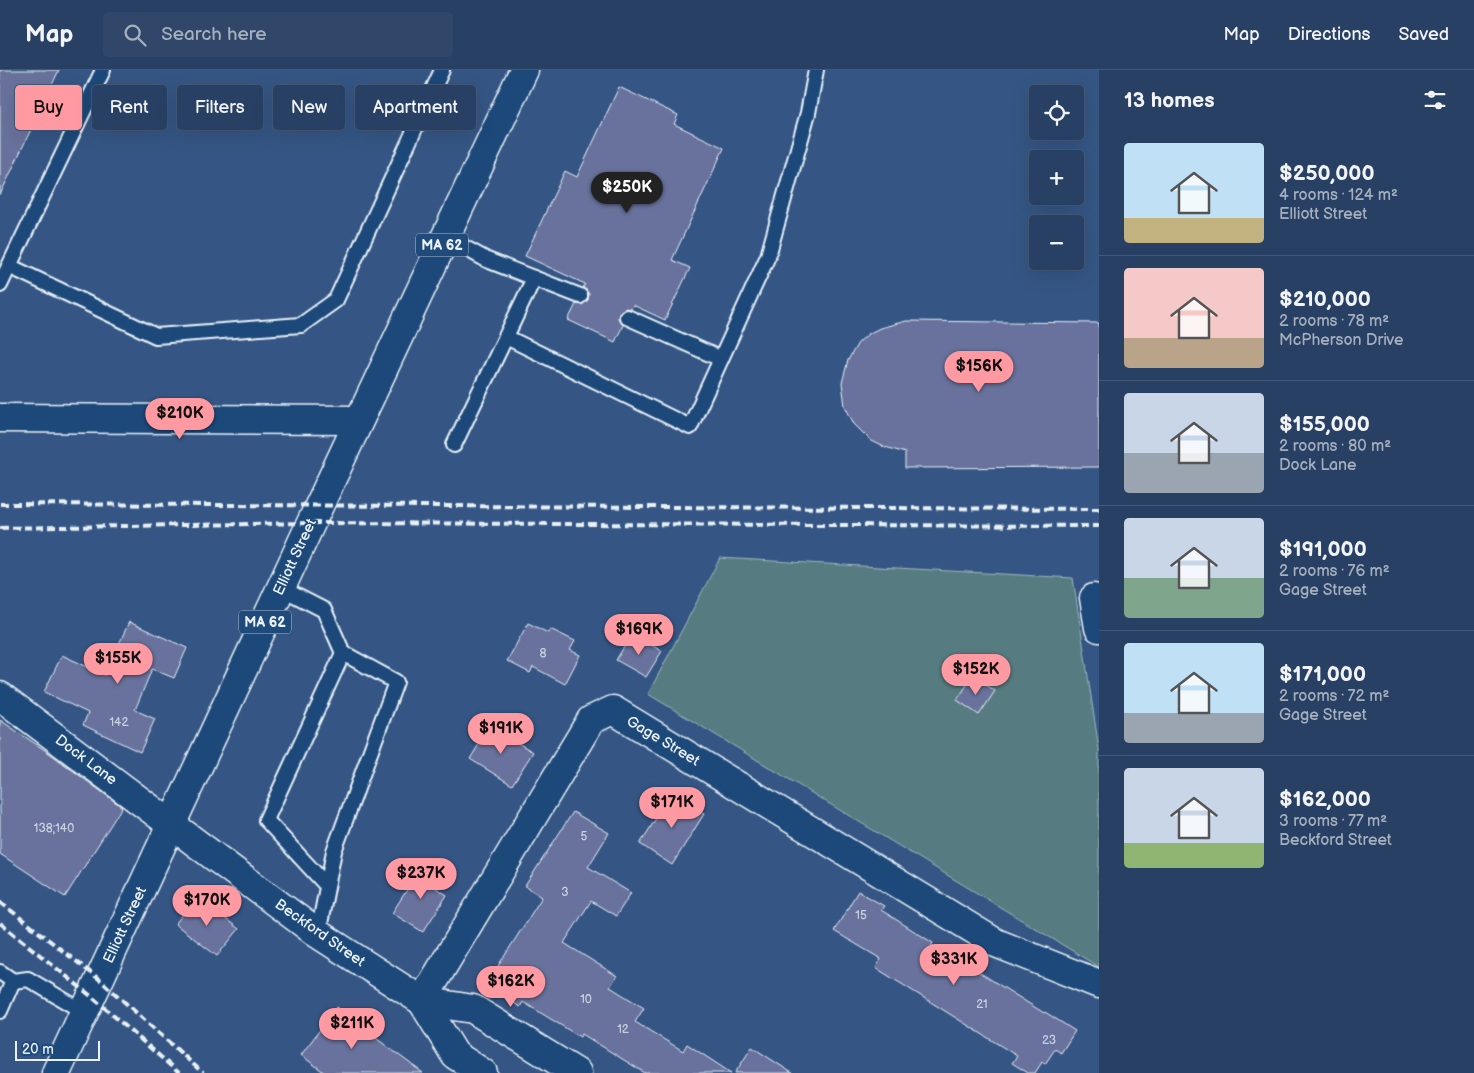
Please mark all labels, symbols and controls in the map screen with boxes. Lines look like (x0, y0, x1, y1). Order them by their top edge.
search box (103, 12, 453, 57)
text: Map (25, 20, 73, 49)
icon: search (121, 21, 149, 49)
text: Search here (161, 23, 267, 46)
text: Map (1224, 24, 1260, 45)
text: Directions (1288, 24, 1370, 45)
text: Saved (1398, 24, 1449, 45)
chip: Buy (15, 85, 82, 130)
chip: Rent (92, 85, 167, 130)
chip: Filters (177, 85, 263, 130)
chip: New (273, 85, 345, 130)
chip: Apartment (355, 85, 476, 130)
map controls (1029, 85, 1084, 270)
button: locate (1029, 85, 1084, 140)
icon: filters (1421, 86, 1449, 114)
text: 13 homes (1124, 88, 1215, 113)
button: + (1029, 150, 1084, 205)
text: $250,000 (1279, 161, 1375, 186)
icon: home (1164, 163, 1224, 223)
pin: $250K (592, 172, 662, 214)
text: $250K (602, 178, 652, 197)
text: 4 rooms · 124 m² (1279, 186, 1398, 205)
text: Elliott Street (1279, 205, 1367, 224)
button: − (1029, 215, 1084, 270)
road number: MA 62 (416, 234, 468, 256)
text: $210,000 (1279, 287, 1371, 312)
icon: home (1164, 288, 1224, 348)
text: 2 rooms · 78 m² (1279, 312, 1389, 331)
text: McPherson Drive (1279, 331, 1403, 350)
pin: $156K (944, 350, 1014, 393)
text: $156K (955, 357, 1003, 376)
pin: $210K (145, 398, 215, 440)
text: $210K (156, 404, 204, 423)
text: $155,000 (1279, 412, 1370, 437)
icon: home (1164, 413, 1224, 473)
text: 2 rooms · 80 m² (1279, 437, 1391, 456)
text: Dock Lane (1279, 456, 1357, 475)
street label: Elliott Street (269, 515, 321, 598)
text: $191,000 (1279, 537, 1367, 562)
icon: home (1164, 538, 1224, 598)
text: 2 rooms · 76 m² (1279, 562, 1390, 581)
text: Gage Street (1279, 581, 1367, 600)
road number: MA 62 (239, 610, 291, 634)
pin: $169K (604, 614, 674, 656)
text: $169K (615, 620, 663, 639)
pin: $155K (83, 642, 153, 685)
house number: 8 (540, 646, 547, 661)
text: $155K (95, 649, 141, 668)
pin: $152K (941, 654, 1011, 696)
text: $152K (953, 660, 999, 679)
text: $171,000 (1279, 662, 1366, 687)
icon: home (1164, 663, 1224, 723)
text: 2 rooms · 72 m² (1279, 687, 1389, 706)
text: Gage Street (1279, 706, 1367, 725)
pin: $191K (466, 712, 536, 755)
street label: Gage Street (623, 712, 703, 771)
house number: 142 (109, 715, 129, 730)
text: $191K (479, 719, 523, 738)
street label: Dock Lane (51, 731, 121, 790)
pin: $171K (637, 786, 707, 829)
text: $162,000 (1279, 787, 1371, 812)
icon: home (1164, 788, 1224, 848)
text: $171K (650, 793, 694, 812)
text: 3 rooms · 77 m² (1279, 812, 1387, 831)
house number: 138;140 (34, 821, 74, 836)
house number: 5 (581, 829, 588, 844)
text: Beckford Street (1279, 831, 1392, 850)
pin: $237K (386, 858, 456, 900)
text: $237K (397, 864, 445, 883)
street label: Elliott Street (99, 883, 151, 966)
pin: $170K (172, 884, 242, 927)
house number: 3 (561, 885, 569, 900)
text: $170K (184, 891, 230, 910)
street label: Beckford Street (271, 895, 369, 971)
house number: 15 (855, 908, 867, 923)
pin: $331K (919, 944, 989, 986)
text: $331K (931, 950, 977, 969)
pin: $162K (476, 966, 546, 1008)
text: $162K (487, 972, 535, 991)
house number: 10 (580, 992, 592, 1007)
house number: 21 (976, 997, 988, 1012)
pin: $211K (317, 1008, 387, 1050)
text: $211K (330, 1014, 374, 1033)
house number: 12 (617, 1022, 629, 1037)
house number: 23 (1042, 1033, 1056, 1048)
scale bar (15, 1038, 100, 1061)
text: 20 m (22, 1041, 54, 1058)

